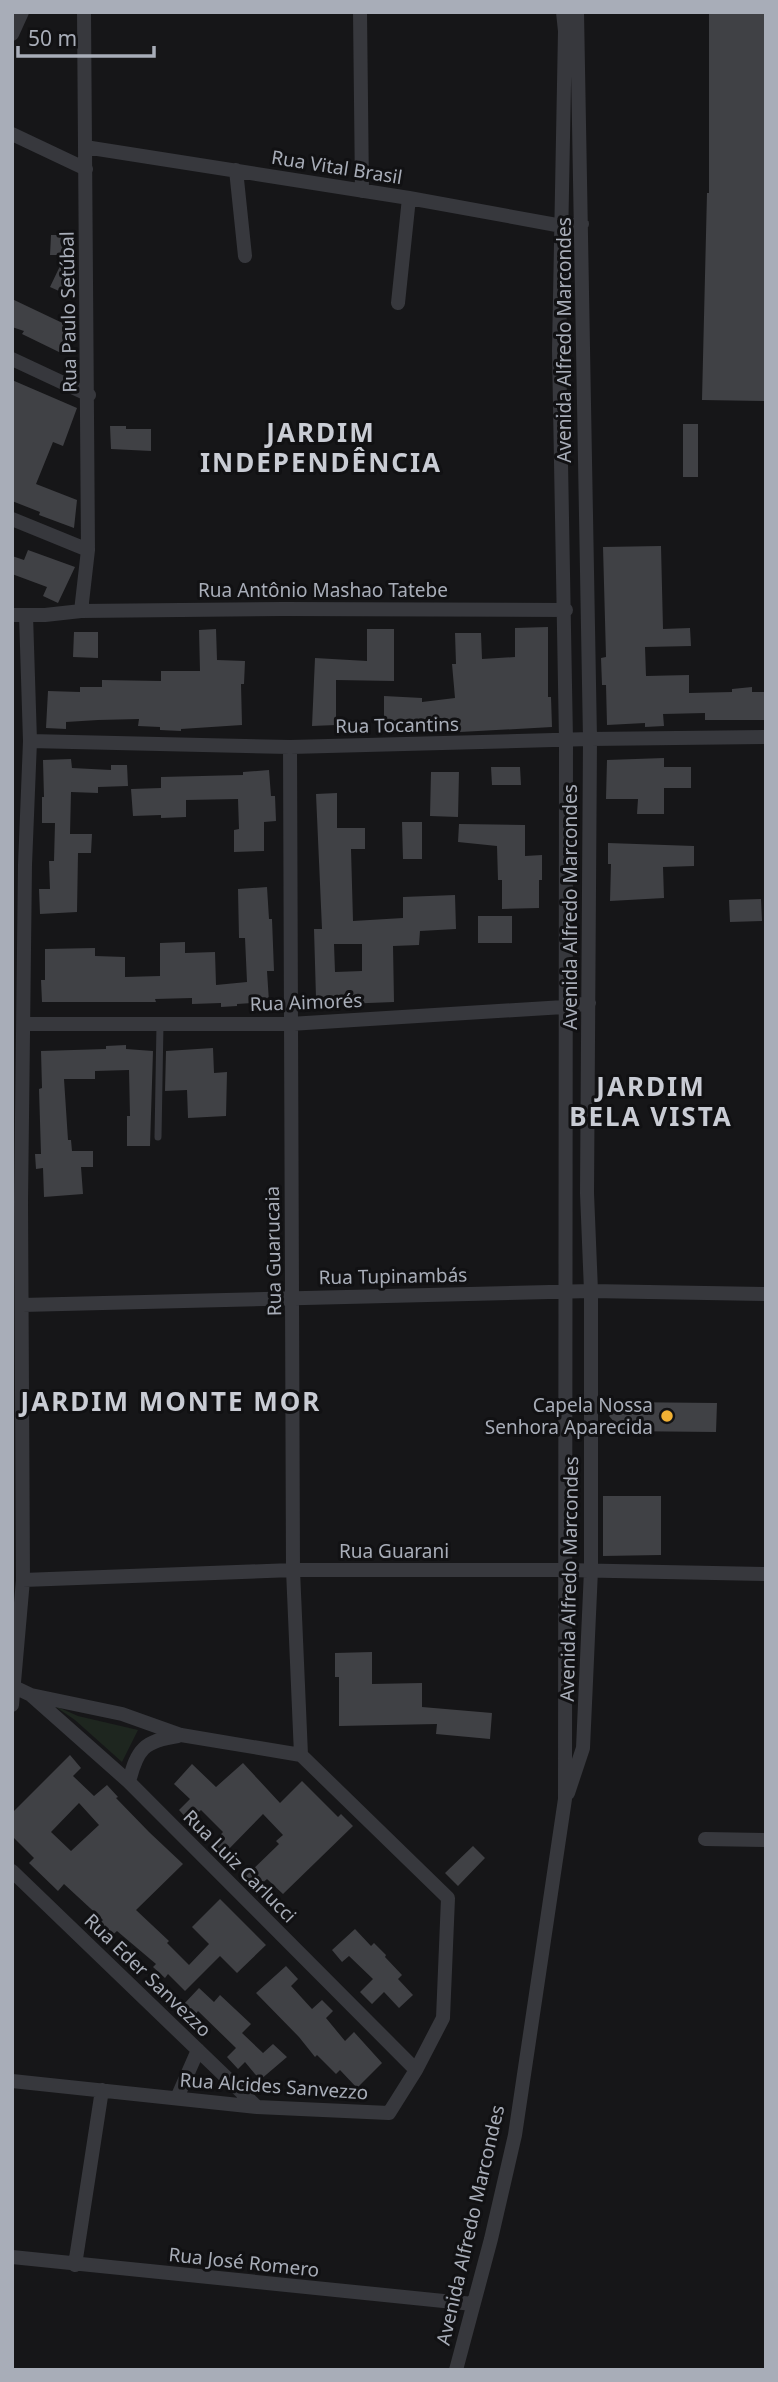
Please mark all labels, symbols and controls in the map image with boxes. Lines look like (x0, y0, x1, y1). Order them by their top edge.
scale bar (18, 14, 154, 58)
text: 50 m (28, 24, 77, 52)
street label: Rua Vital Brasil (270, 144, 404, 190)
street label: Avenida Alfredo Marcondes (551, 217, 577, 463)
street label: Rua Paulo Setúbal (54, 231, 82, 393)
district label: JARDIM INDEPENDÊNCIA (200, 414, 442, 480)
street label: Rua Antônio Mashao Tatebe (198, 577, 448, 603)
street label: Rua Tocantins (335, 711, 459, 739)
street label: Avenida Alfredo Marcondes (557, 784, 583, 1030)
street label: Rua Aimorés (249, 987, 363, 1017)
district label: JARDIM BELA VISTA (569, 1068, 733, 1134)
street label: Rua Guarucaia (259, 1186, 287, 1316)
street label: Rua Tupinambás (318, 1262, 468, 1290)
district label: JARDIM MONTE MOR (19, 1383, 321, 1419)
place label: Capela Nossa Senhora Aparecida (485, 1392, 653, 1440)
marker: Capela Nossa Senhora Aparecida (659, 1408, 675, 1424)
street label: Avenida Alfredo Marcondes (554, 1456, 584, 1702)
street label: Rua Guarani (339, 1538, 449, 1564)
street label: Rua Luiz Carlucci (178, 1804, 302, 1928)
street label: Rua Eder Sanvezzo (79, 1908, 217, 2042)
street label: Rua Alcides Sanvezzo (179, 2066, 369, 2106)
street label: Avenida Alfredo Marcondes (430, 2102, 510, 2348)
street label: Rua José Romero (167, 2241, 321, 2283)

